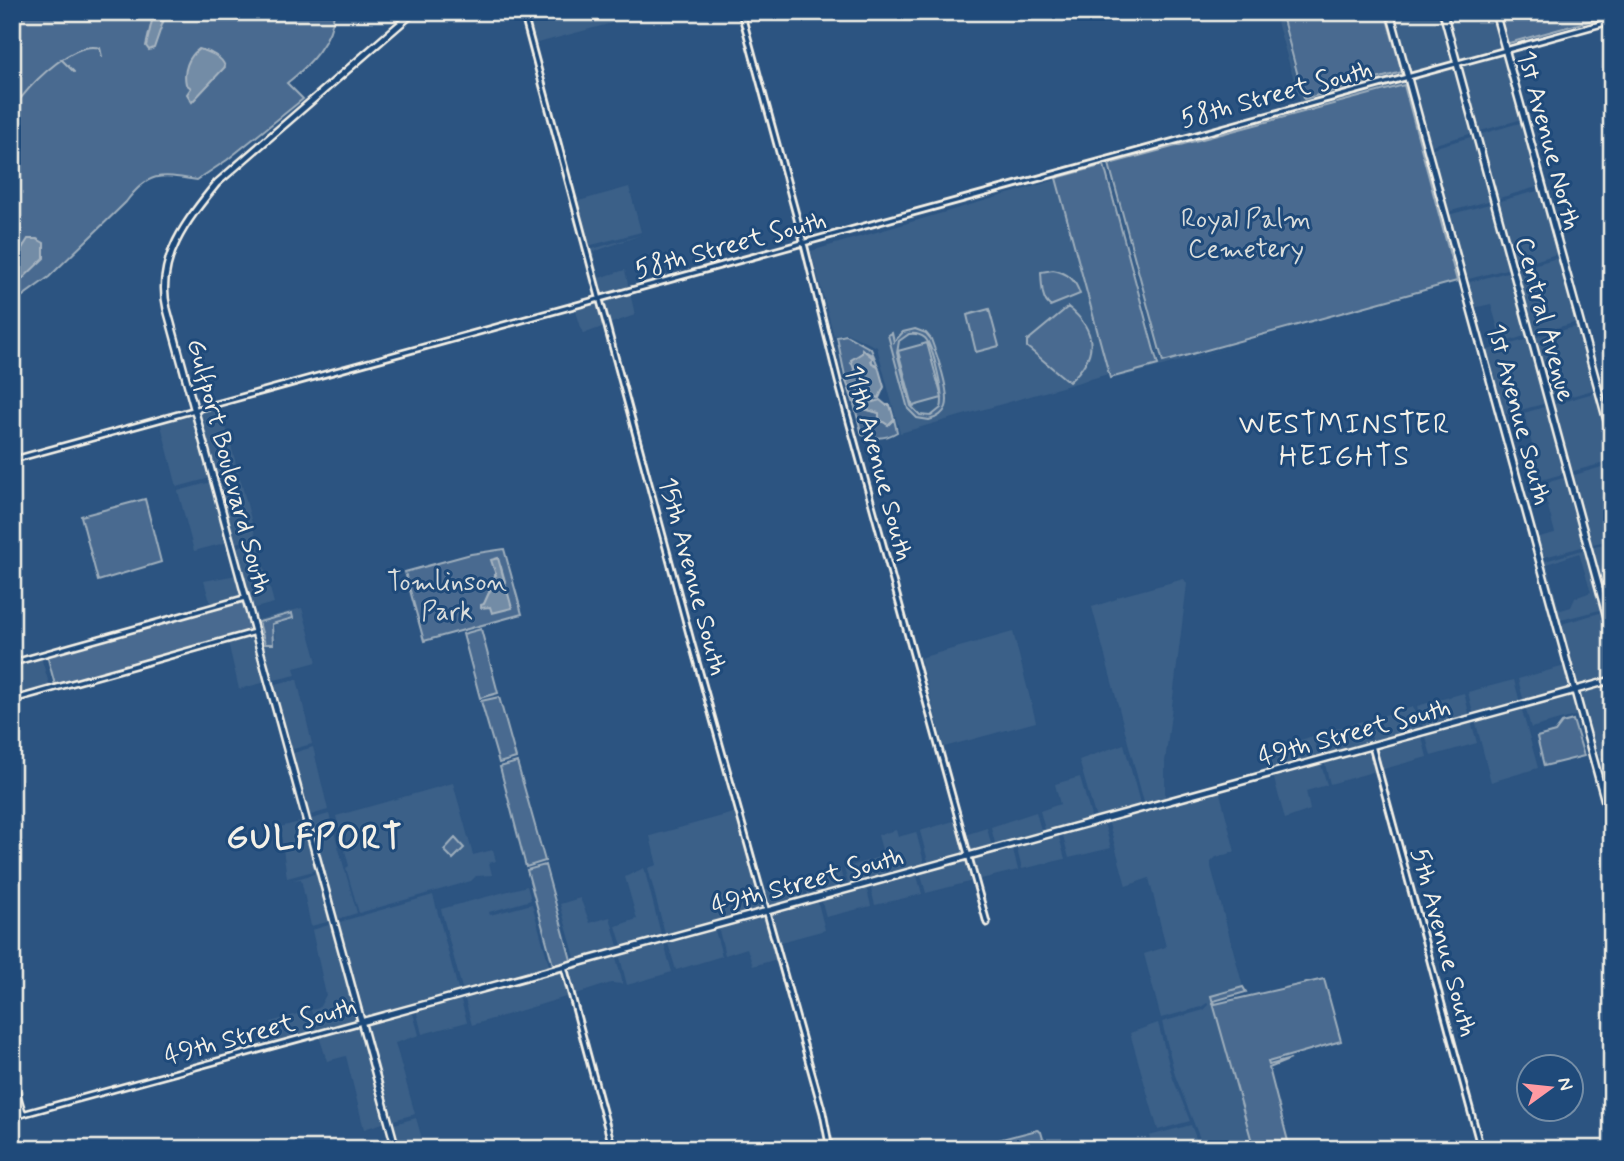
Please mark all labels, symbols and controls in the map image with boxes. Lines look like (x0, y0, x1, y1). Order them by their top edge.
street label: 1st Avenue North (1508, 47, 1588, 234)
street label: 58th Street South (1177, 53, 1376, 137)
park label: Royal Palm Cemetery (1181, 203, 1311, 267)
street label: 58th Street South (631, 204, 830, 288)
street label: Central Avenue (1506, 233, 1582, 406)
street label: 1st Avenue South (1478, 320, 1559, 509)
street label: Gulfport Boulevard South (178, 335, 279, 598)
street label: 11th Avenue South (836, 362, 921, 565)
district label: WESTMINSTER HEIGHTS (1239, 407, 1451, 476)
street label: 15th Avenue South (649, 474, 735, 679)
park label: Tomlinson Park (387, 566, 507, 630)
street label: 49th Street South (1255, 691, 1455, 775)
district label: GULFPORT (226, 817, 404, 861)
street label: 49th Street South (708, 840, 908, 924)
street label: 5th Avenue South (1402, 844, 1485, 1041)
street label: 49th Street South (161, 990, 361, 1074)
north arrow (1516, 1052, 1586, 1122)
text: N (1551, 1075, 1579, 1093)

